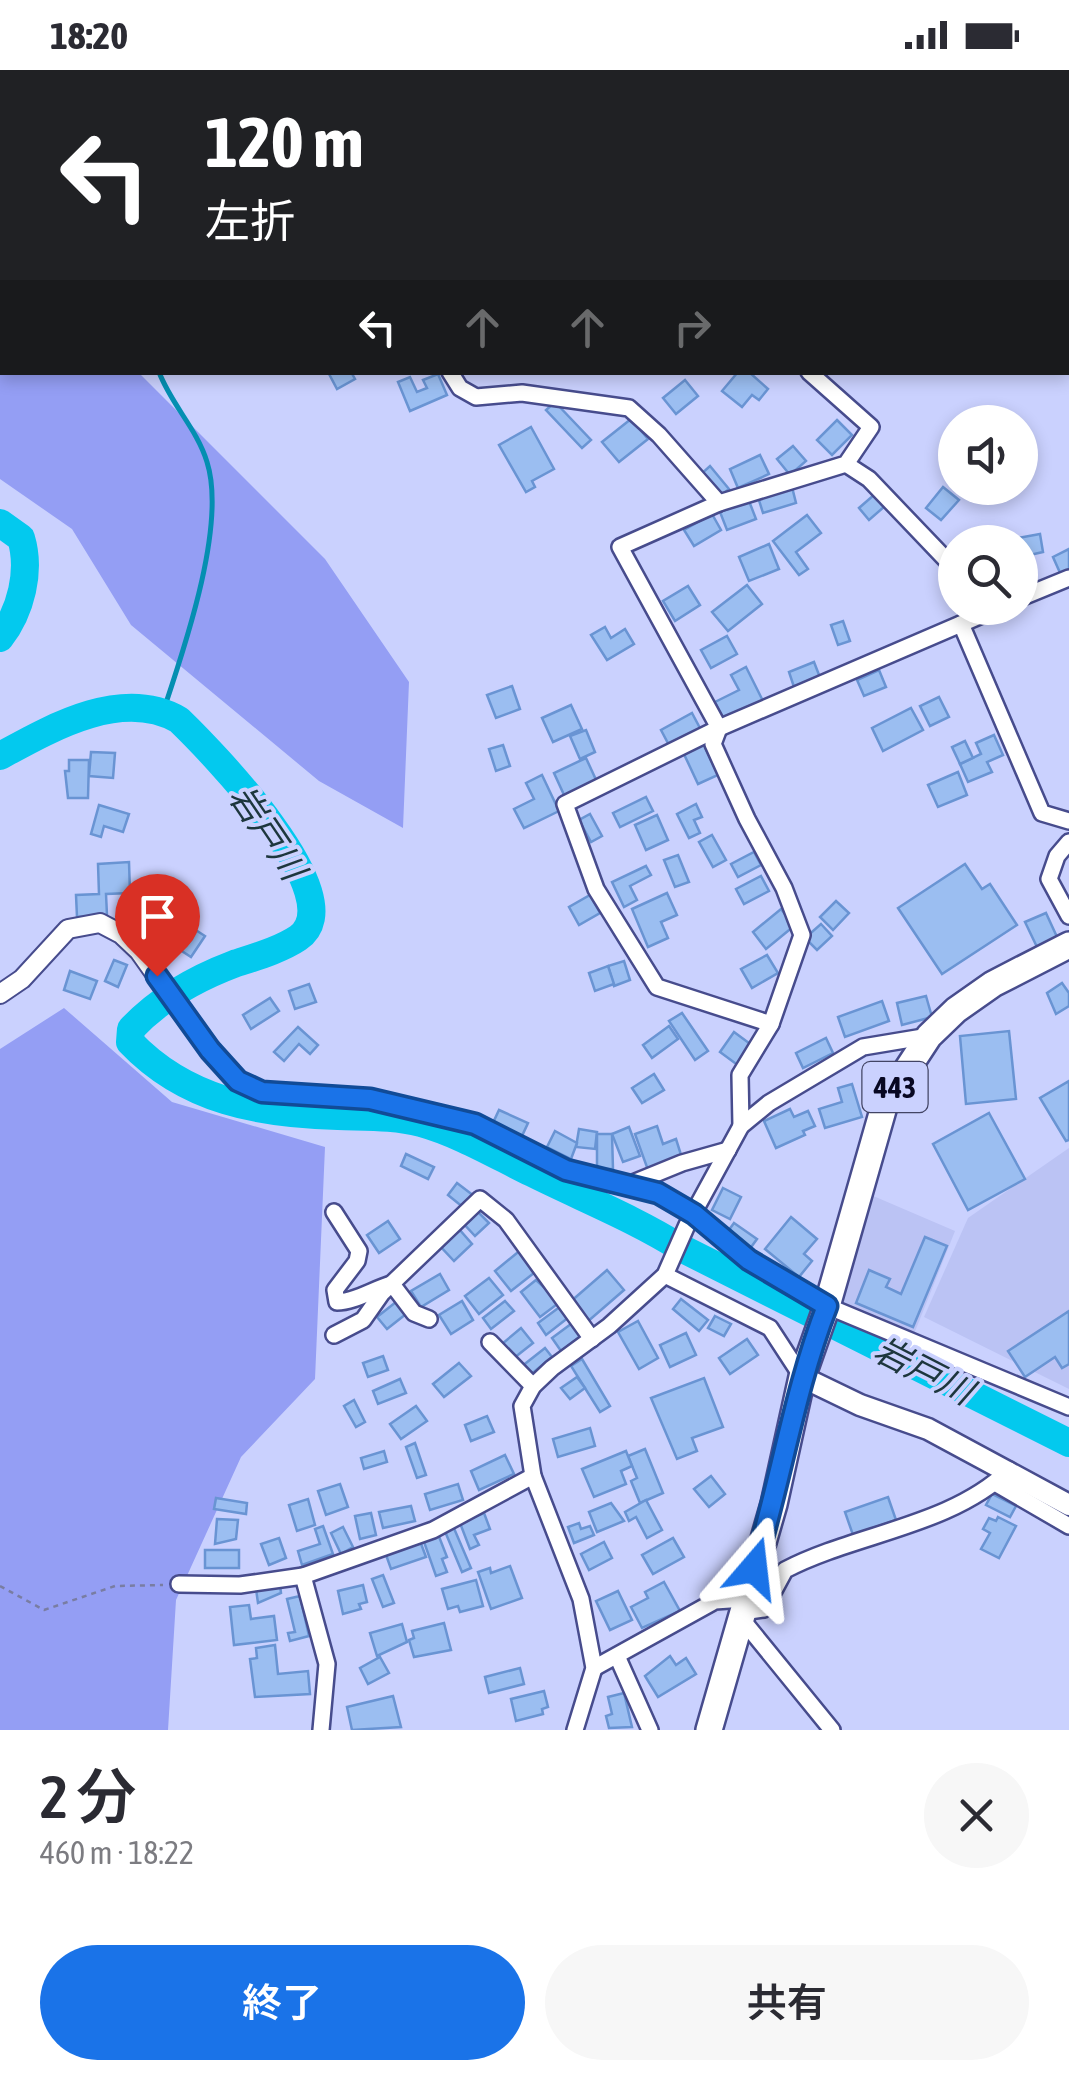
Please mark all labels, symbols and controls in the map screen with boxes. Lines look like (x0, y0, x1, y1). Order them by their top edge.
text: 18:20 (50, 14, 128, 57)
text: 120 m (205, 102, 364, 182)
icon: left (40, 110, 170, 240)
text: 左折 (205, 195, 295, 247)
icon: left (350, 300, 405, 355)
icon: ahead (455, 300, 510, 355)
icon: ahead (560, 300, 615, 355)
icon: right (665, 300, 720, 355)
map controls (938, 405, 1038, 625)
button: sound (938, 405, 1038, 505)
button: search (938, 525, 1038, 625)
water label: 岩戸川 (222, 777, 316, 890)
pin (115, 874, 200, 977)
icon: arrive (130, 889, 185, 944)
road number: 443 (862, 1062, 928, 1112)
water label: 岩戸川 (868, 1328, 983, 1413)
position arrow (702, 1516, 806, 1620)
text: 2 分 (40, 1762, 136, 1831)
button: close (924, 1763, 1029, 1868)
text: 460 m · 18:22 (40, 1834, 194, 1871)
button: 終了 (40, 1945, 525, 2060)
button: 共有 (545, 1945, 1029, 2060)

